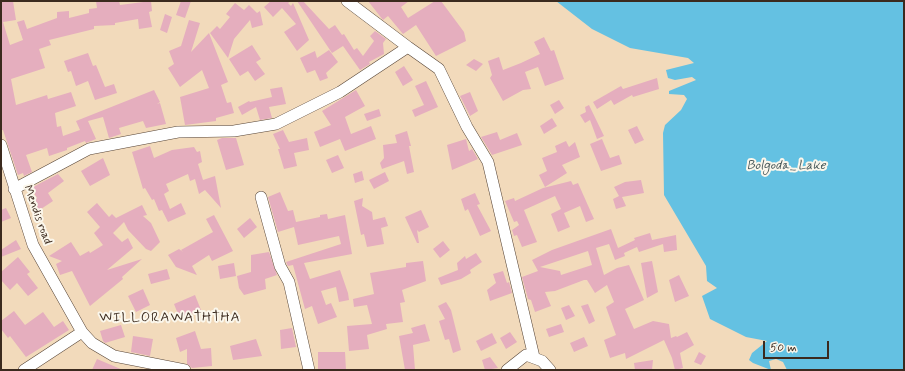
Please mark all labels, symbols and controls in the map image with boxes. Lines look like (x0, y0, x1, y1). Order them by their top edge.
water label: Bolgoda_Lake (746, 158, 826, 174)
street label: Mendis road (20, 183, 54, 247)
district label: WILLORAWATHTHA (100, 310, 240, 326)
scale bar (765, 333, 831, 359)
text: 50 m (770, 340, 797, 356)

